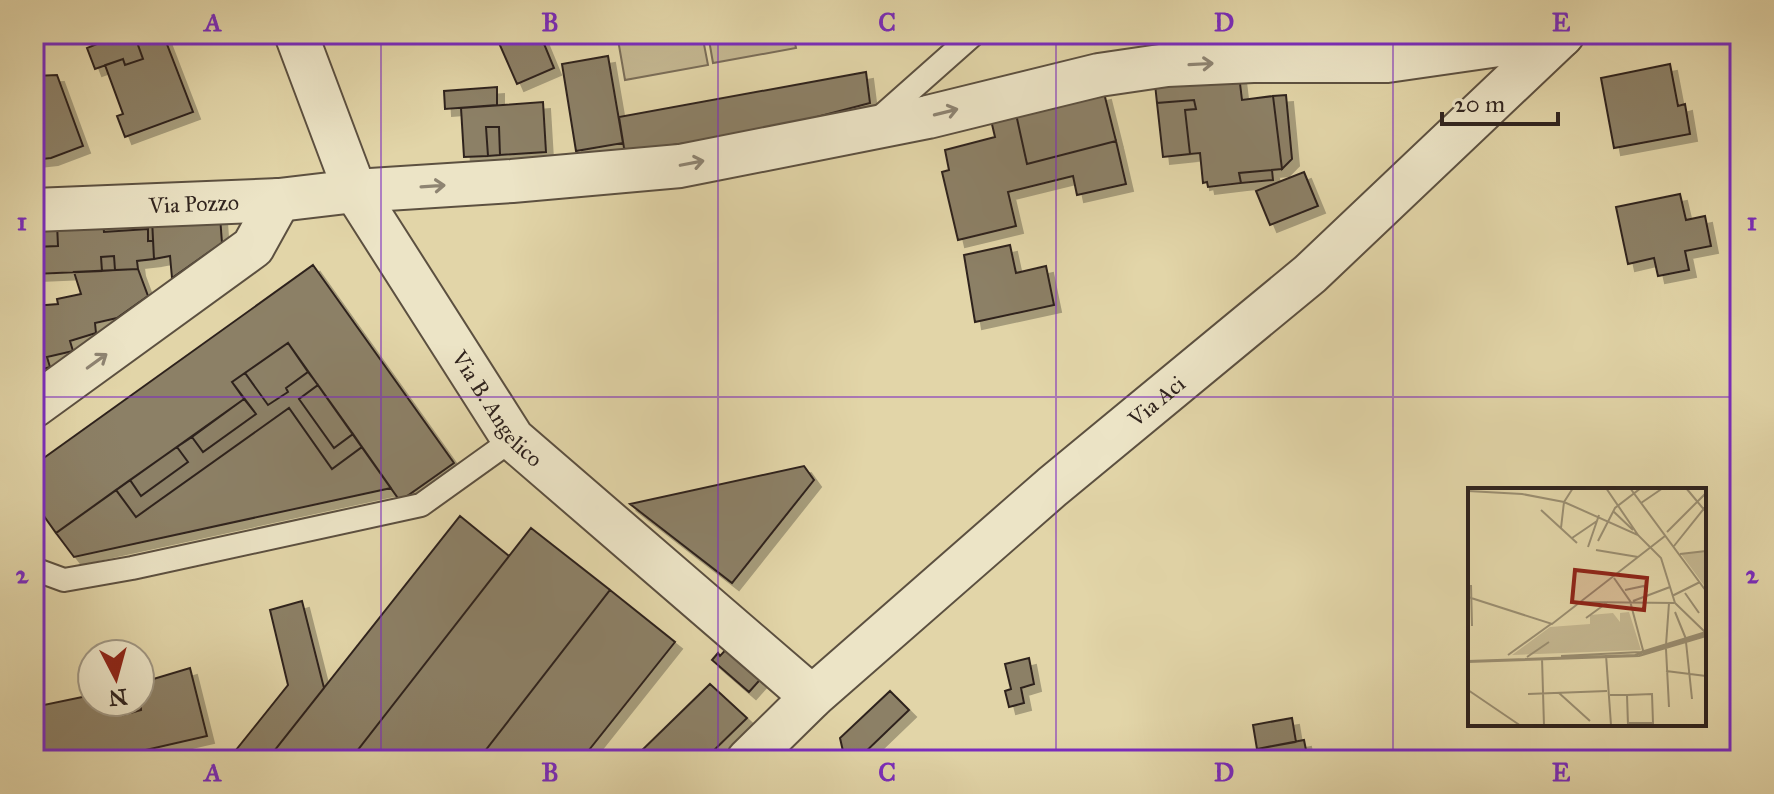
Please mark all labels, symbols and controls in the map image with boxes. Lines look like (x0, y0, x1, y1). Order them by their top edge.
text: A (202, 6, 222, 38)
text: B (541, 6, 559, 38)
text: C (878, 6, 896, 38)
text: D (1214, 6, 1234, 38)
text: E (1552, 6, 1571, 38)
one-way arrow (1187, 56, 1214, 71)
scale bar (1442, 76, 1558, 126)
text: 20 m (1454, 89, 1505, 119)
one-way arrow (933, 103, 959, 118)
one-way arrow (678, 155, 704, 170)
one-way arrow (419, 178, 446, 193)
street label: Via Pozzo (147, 188, 240, 219)
text: 1 (17, 205, 27, 237)
text: 1 (1747, 205, 1757, 237)
street label: Via B. Angelico (446, 344, 548, 472)
one-way arrow (86, 352, 107, 369)
street label: Via Aci (1122, 370, 1190, 433)
inset map (1468, 488, 1706, 726)
text: 2 (16, 558, 30, 590)
text: 2 (1746, 558, 1760, 590)
north arrow (76, 638, 156, 718)
text: N (107, 683, 129, 712)
text: A (202, 756, 222, 788)
text: B (541, 756, 559, 788)
text: C (878, 756, 896, 788)
text: D (1214, 756, 1234, 788)
text: E (1552, 756, 1571, 788)

